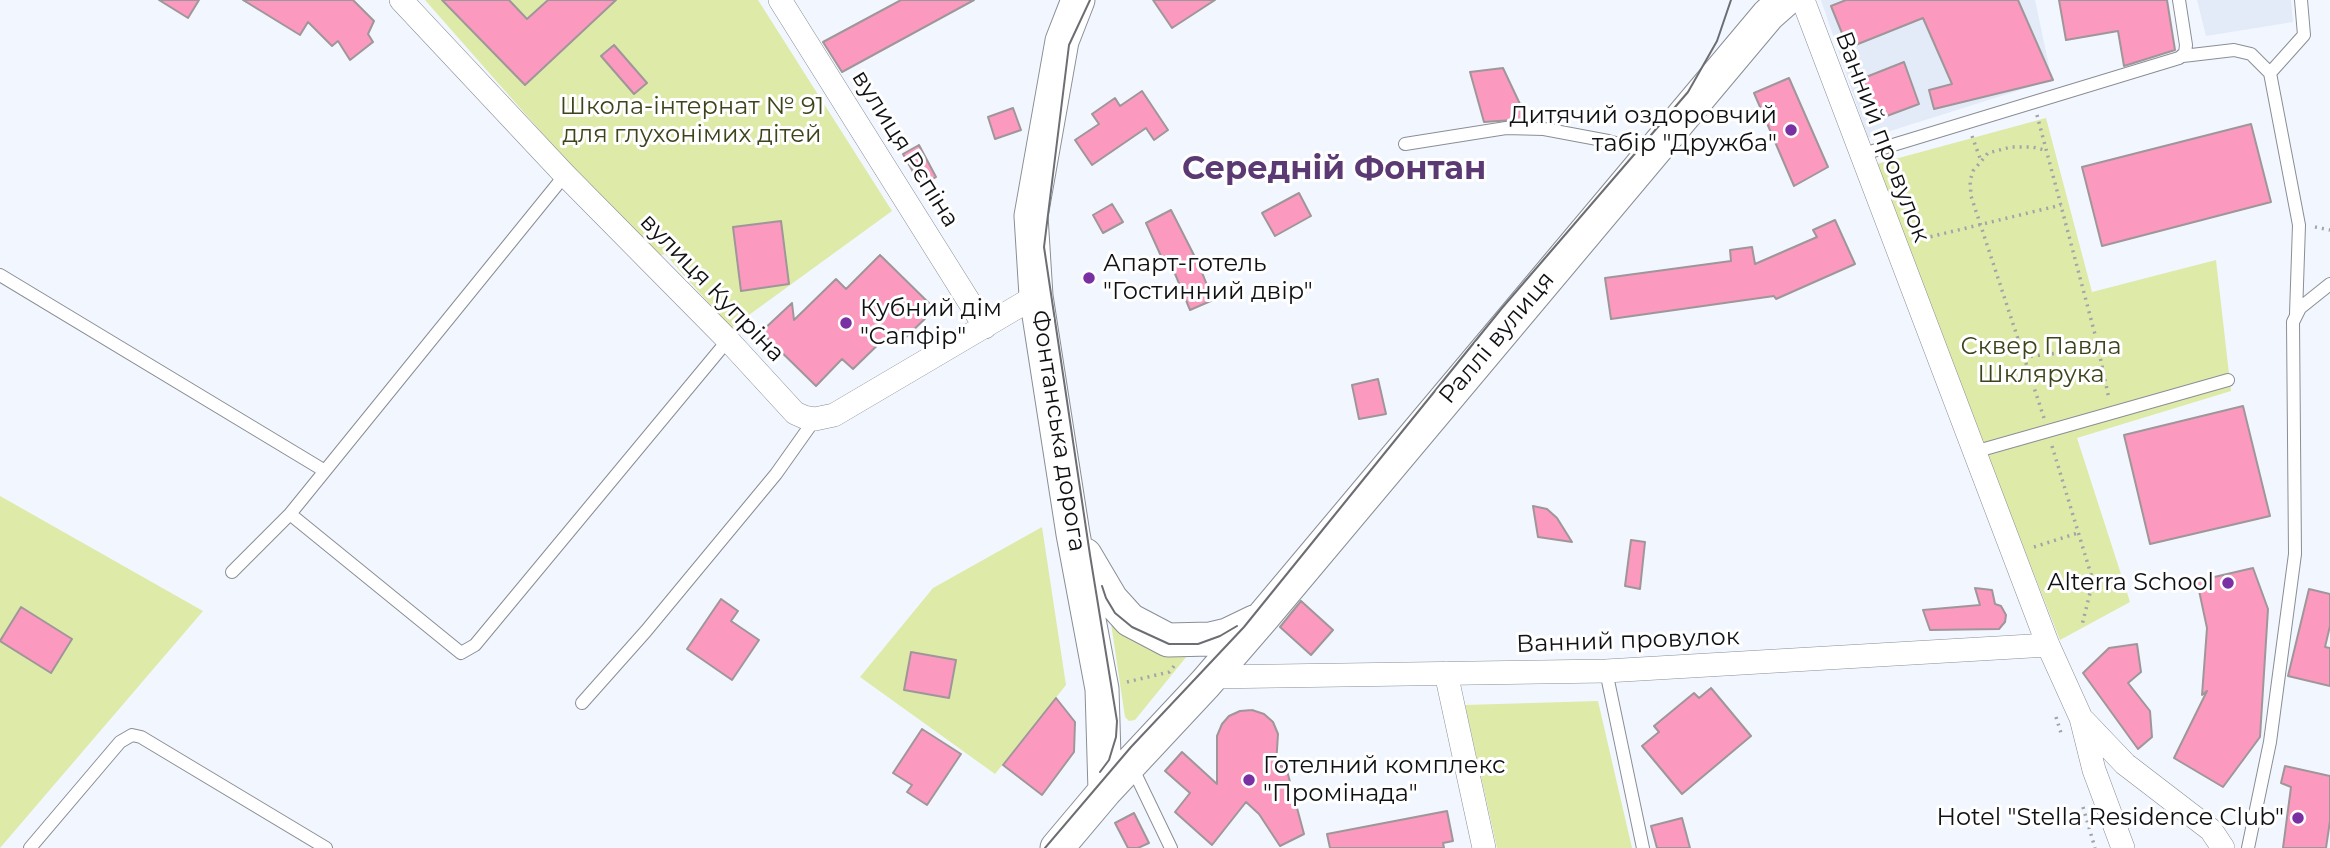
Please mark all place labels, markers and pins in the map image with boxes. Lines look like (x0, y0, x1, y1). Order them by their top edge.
place label: Дитячий оздоровчий табір "Дружба" (1509, 102, 1777, 158)
marker: Дитячий оздоровчий табір "Дружба" (1783, 122, 1799, 138)
place label: Апарт-готель "Гостинний двір" (1103, 250, 1313, 306)
marker: Апарт-готель "Гостинний двір" (1081, 270, 1097, 286)
place label: Кубний дім "Сапфір" (860, 295, 1002, 351)
marker: Кубний дім "Сапфір" (838, 315, 854, 331)
place label: Alterra School (2047, 569, 2214, 597)
marker: Alterra School (2220, 575, 2236, 591)
place label: Готелний комплекс "Промінада" (1263, 752, 1506, 808)
marker: Готелний комплекс "Промінада" (1241, 772, 1257, 788)
place label: Hotel "Stella Residence Club" (1936, 804, 2284, 832)
marker: Hotel "Stella Residence Club" (2290, 810, 2306, 826)

